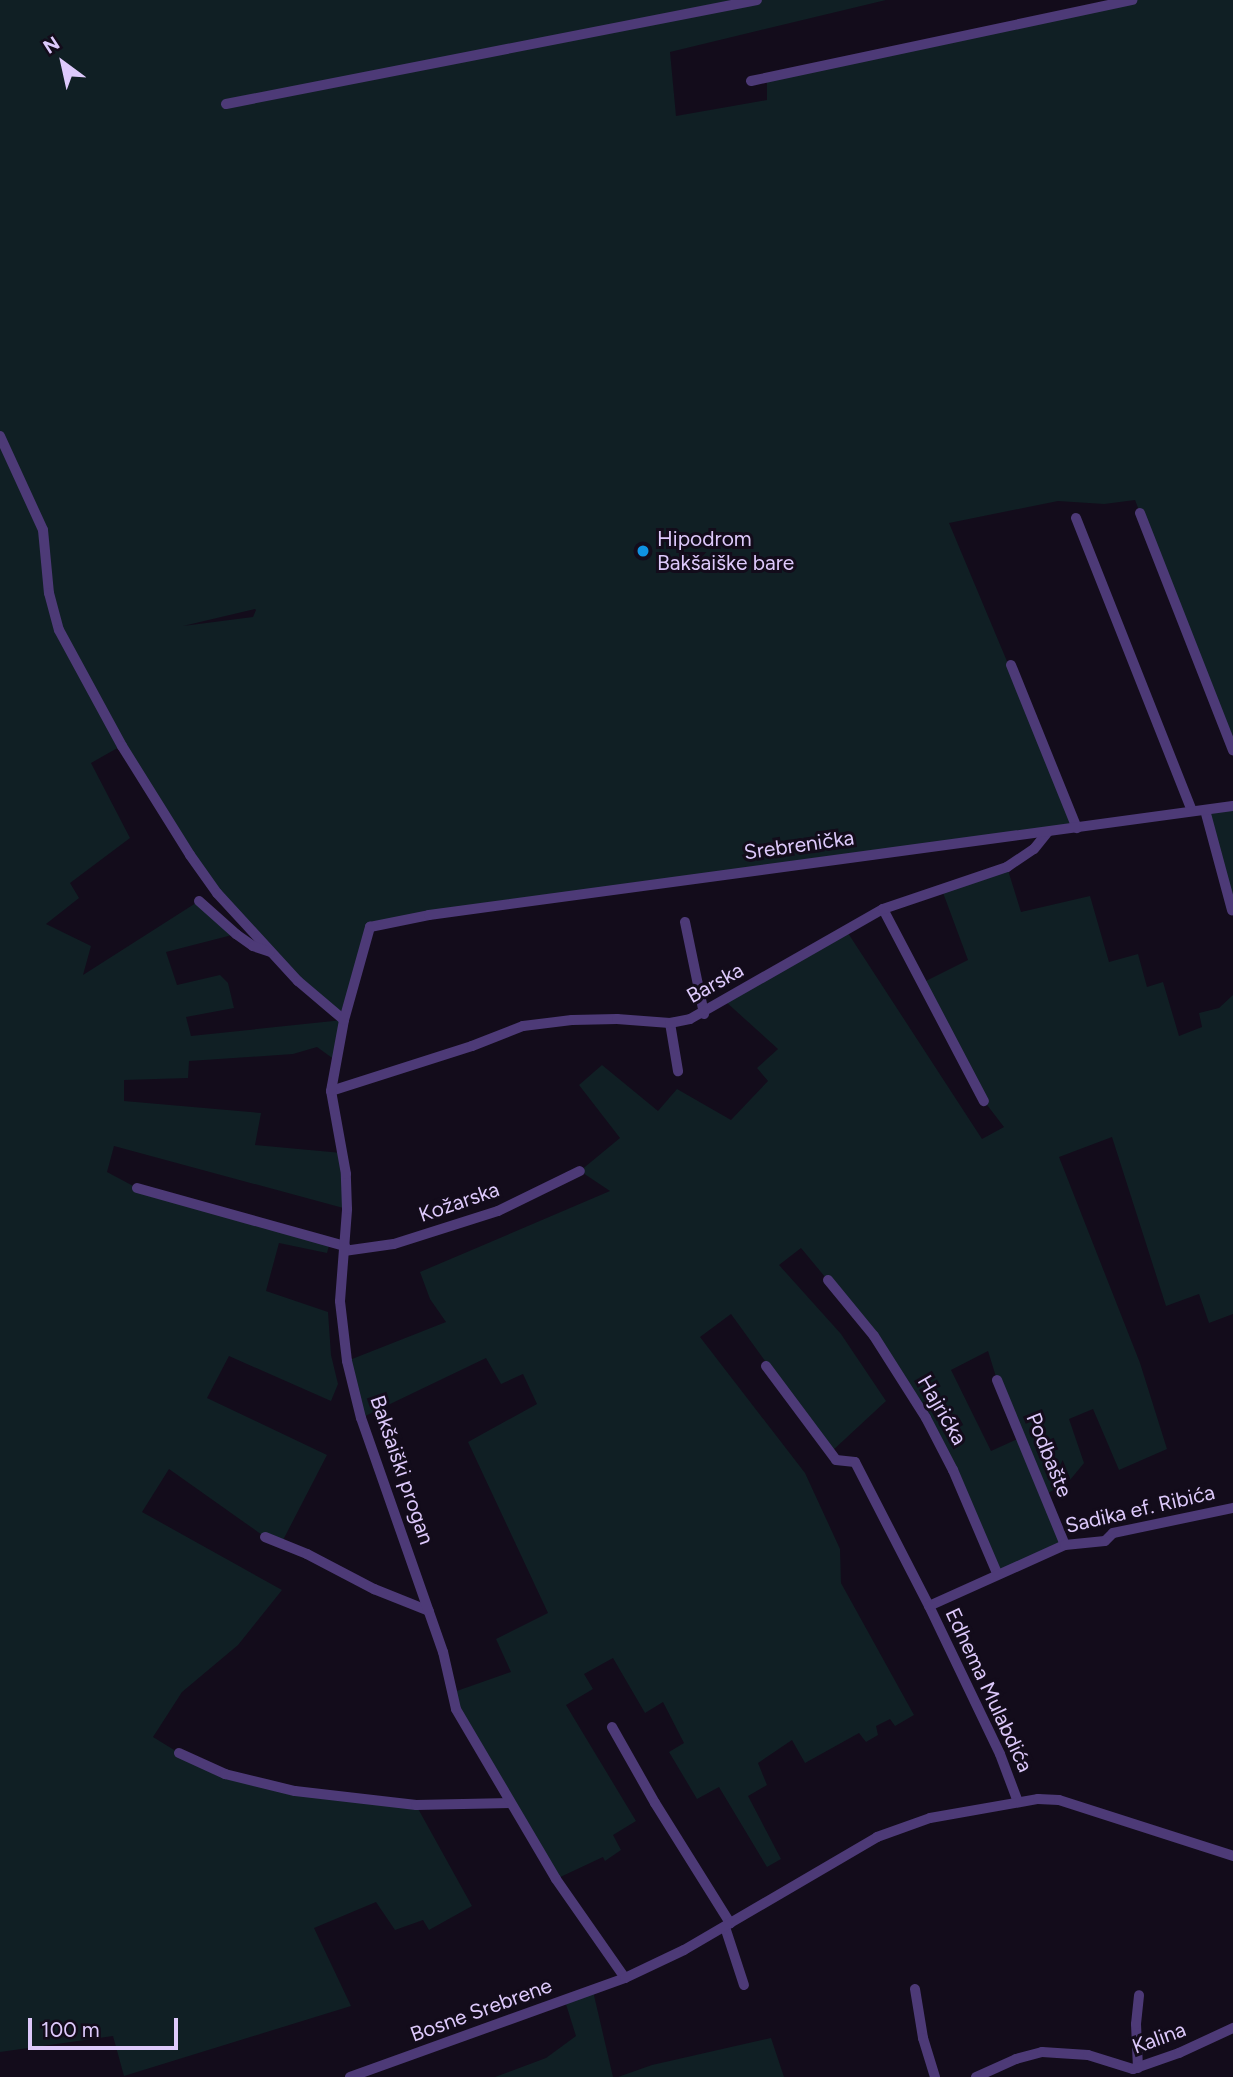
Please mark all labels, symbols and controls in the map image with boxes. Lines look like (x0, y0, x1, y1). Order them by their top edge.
north arrow (28, 28, 98, 98)
text: N (39, 31, 64, 59)
place label: Hipodrom Bakšaiške bare (657, 526, 794, 576)
marker: Hipodrom Bakšaiške bare (635, 543, 651, 559)
street label: Srebrenička (742, 825, 856, 865)
street label: Barska (682, 957, 748, 1009)
street label: Kožarska (415, 1177, 503, 1227)
street label: Hajrićka (912, 1371, 972, 1449)
street label: Bakšaiški progan (365, 1392, 439, 1548)
street label: Podbašte (1021, 1409, 1077, 1501)
street label: Sadika ef. Ribića (1063, 1480, 1217, 1538)
street label: Edhema Mulabdića (940, 1604, 1038, 1776)
street label: Bosne Srebrene (407, 1973, 555, 2047)
scale bar (32, 2004, 182, 2048)
text: 100 m (41, 2017, 100, 2042)
street label: Kalina (1129, 2017, 1189, 2059)

